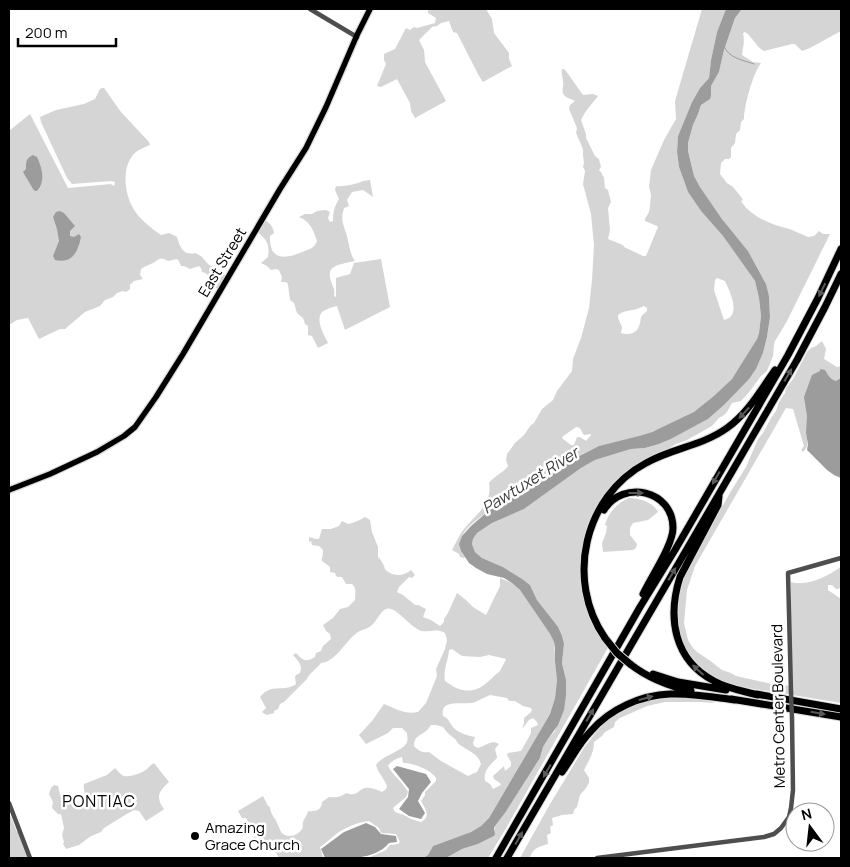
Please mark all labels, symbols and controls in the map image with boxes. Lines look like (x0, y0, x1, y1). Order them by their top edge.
scale bar (18, 15, 115, 47)
text: 200 m (25, 22, 68, 43)
street label: East Street (193, 223, 251, 301)
one-way arrow (818, 283, 826, 297)
one-way arrow (784, 367, 792, 382)
one-way arrow (738, 407, 750, 419)
water label: Pawtuxet River (478, 440, 584, 518)
one-way arrow (712, 472, 721, 485)
one-way arrow (628, 489, 644, 497)
one-way arrow (667, 568, 676, 581)
street label: Metro Center Boulevard (766, 624, 790, 788)
one-way arrow (693, 664, 705, 676)
one-way arrow (638, 694, 654, 702)
one-way arrow (586, 707, 594, 722)
one-way arrow (810, 710, 826, 718)
one-way arrow (542, 764, 551, 777)
district label: PONTIAC (62, 790, 136, 812)
north arrow (785, 802, 835, 852)
text: N (799, 803, 814, 824)
place label: Amazing Grace Church (205, 817, 300, 855)
marker: Amazing Grace Church (189, 830, 201, 842)
one-way arrow (514, 831, 523, 845)

